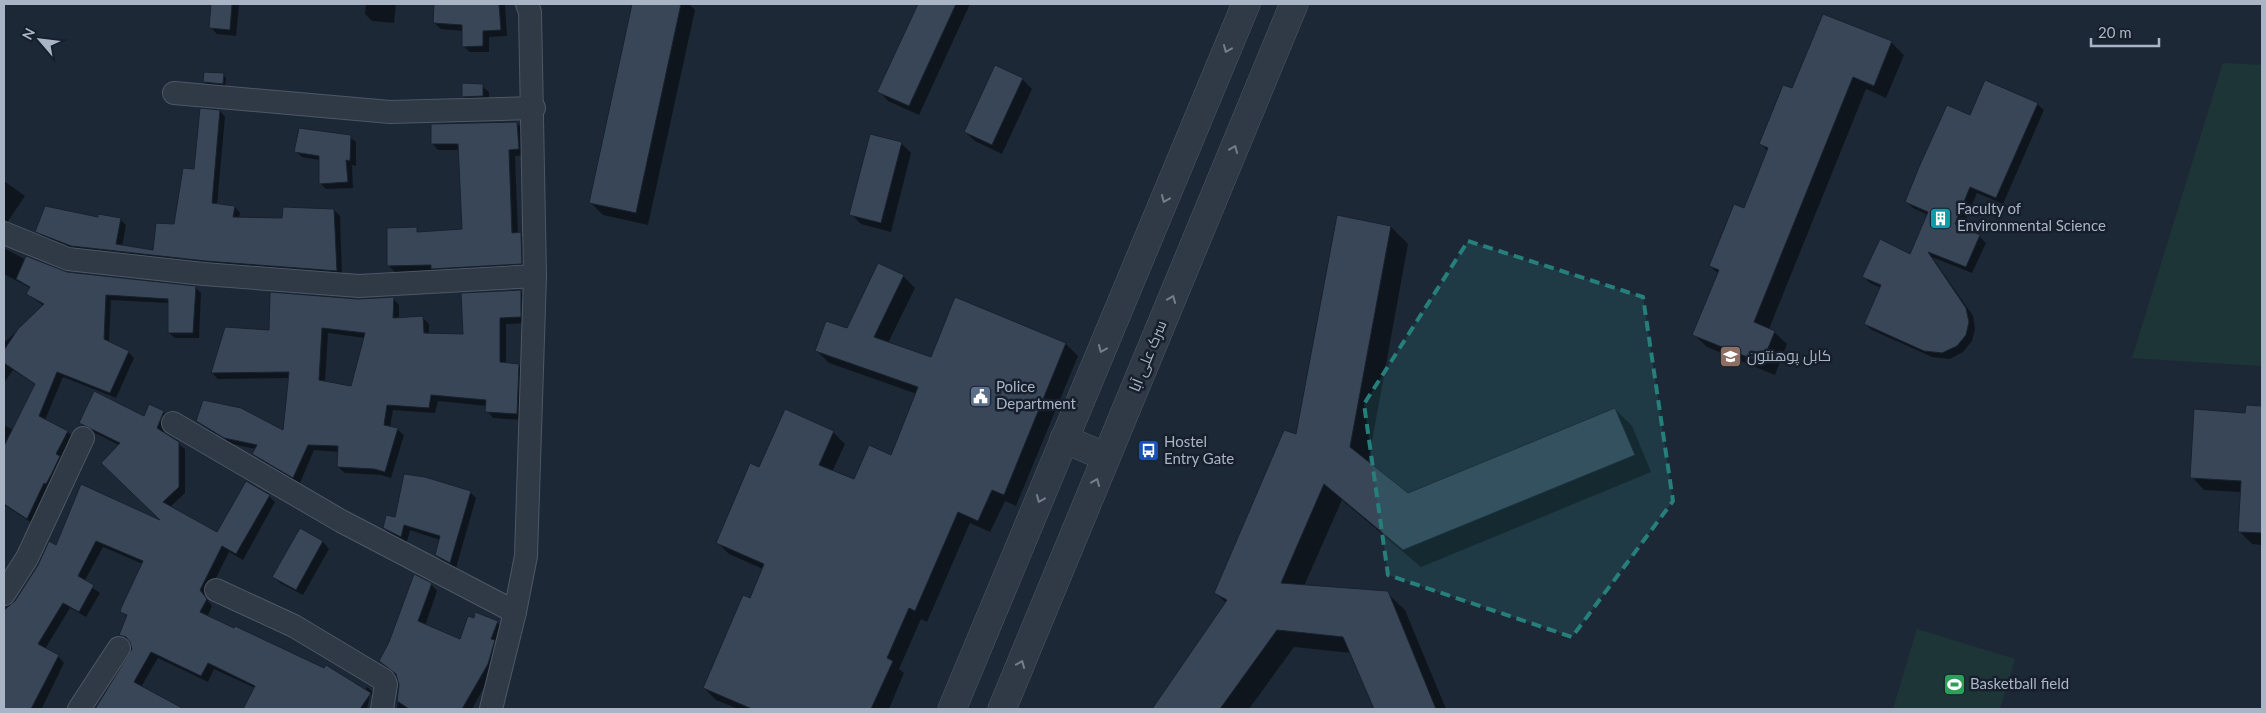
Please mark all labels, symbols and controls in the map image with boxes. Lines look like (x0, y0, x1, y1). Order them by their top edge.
north arrow (15, 15, 65, 65)
scale bar (2091, 15, 2158, 47)
text: 20 m (2098, 23, 2132, 41)
text: N (18, 25, 38, 42)
one-way arrow (1223, 44, 1234, 53)
one-way arrow (1227, 145, 1238, 154)
one-way arrow (1160, 194, 1171, 203)
place label: Faculty of Environmental Science (1957, 199, 2106, 234)
building icon: Faculty of Environmental Science (1929, 206, 1953, 230)
one-way arrow (1165, 295, 1176, 304)
street label: سرک علی آبا (1125, 317, 1171, 395)
one-way arrow (1098, 344, 1109, 353)
school or university icon: کابل پوهنتون (1719, 344, 1743, 368)
place label: کابل پوهنتون (1747, 346, 1831, 366)
place label: Police Department (996, 377, 1076, 412)
public building icon: Police Department (968, 384, 992, 408)
place label: Hostel Entry Gate (1164, 432, 1234, 467)
bus stop icon: Hostel Entry Gate (1136, 439, 1160, 463)
one-way arrow (1090, 478, 1100, 487)
one-way arrow (1035, 494, 1046, 503)
one-way arrow (1014, 660, 1025, 669)
sports icon: Basketball field (1942, 672, 1966, 696)
place label: Basketball field (1970, 674, 2069, 692)

